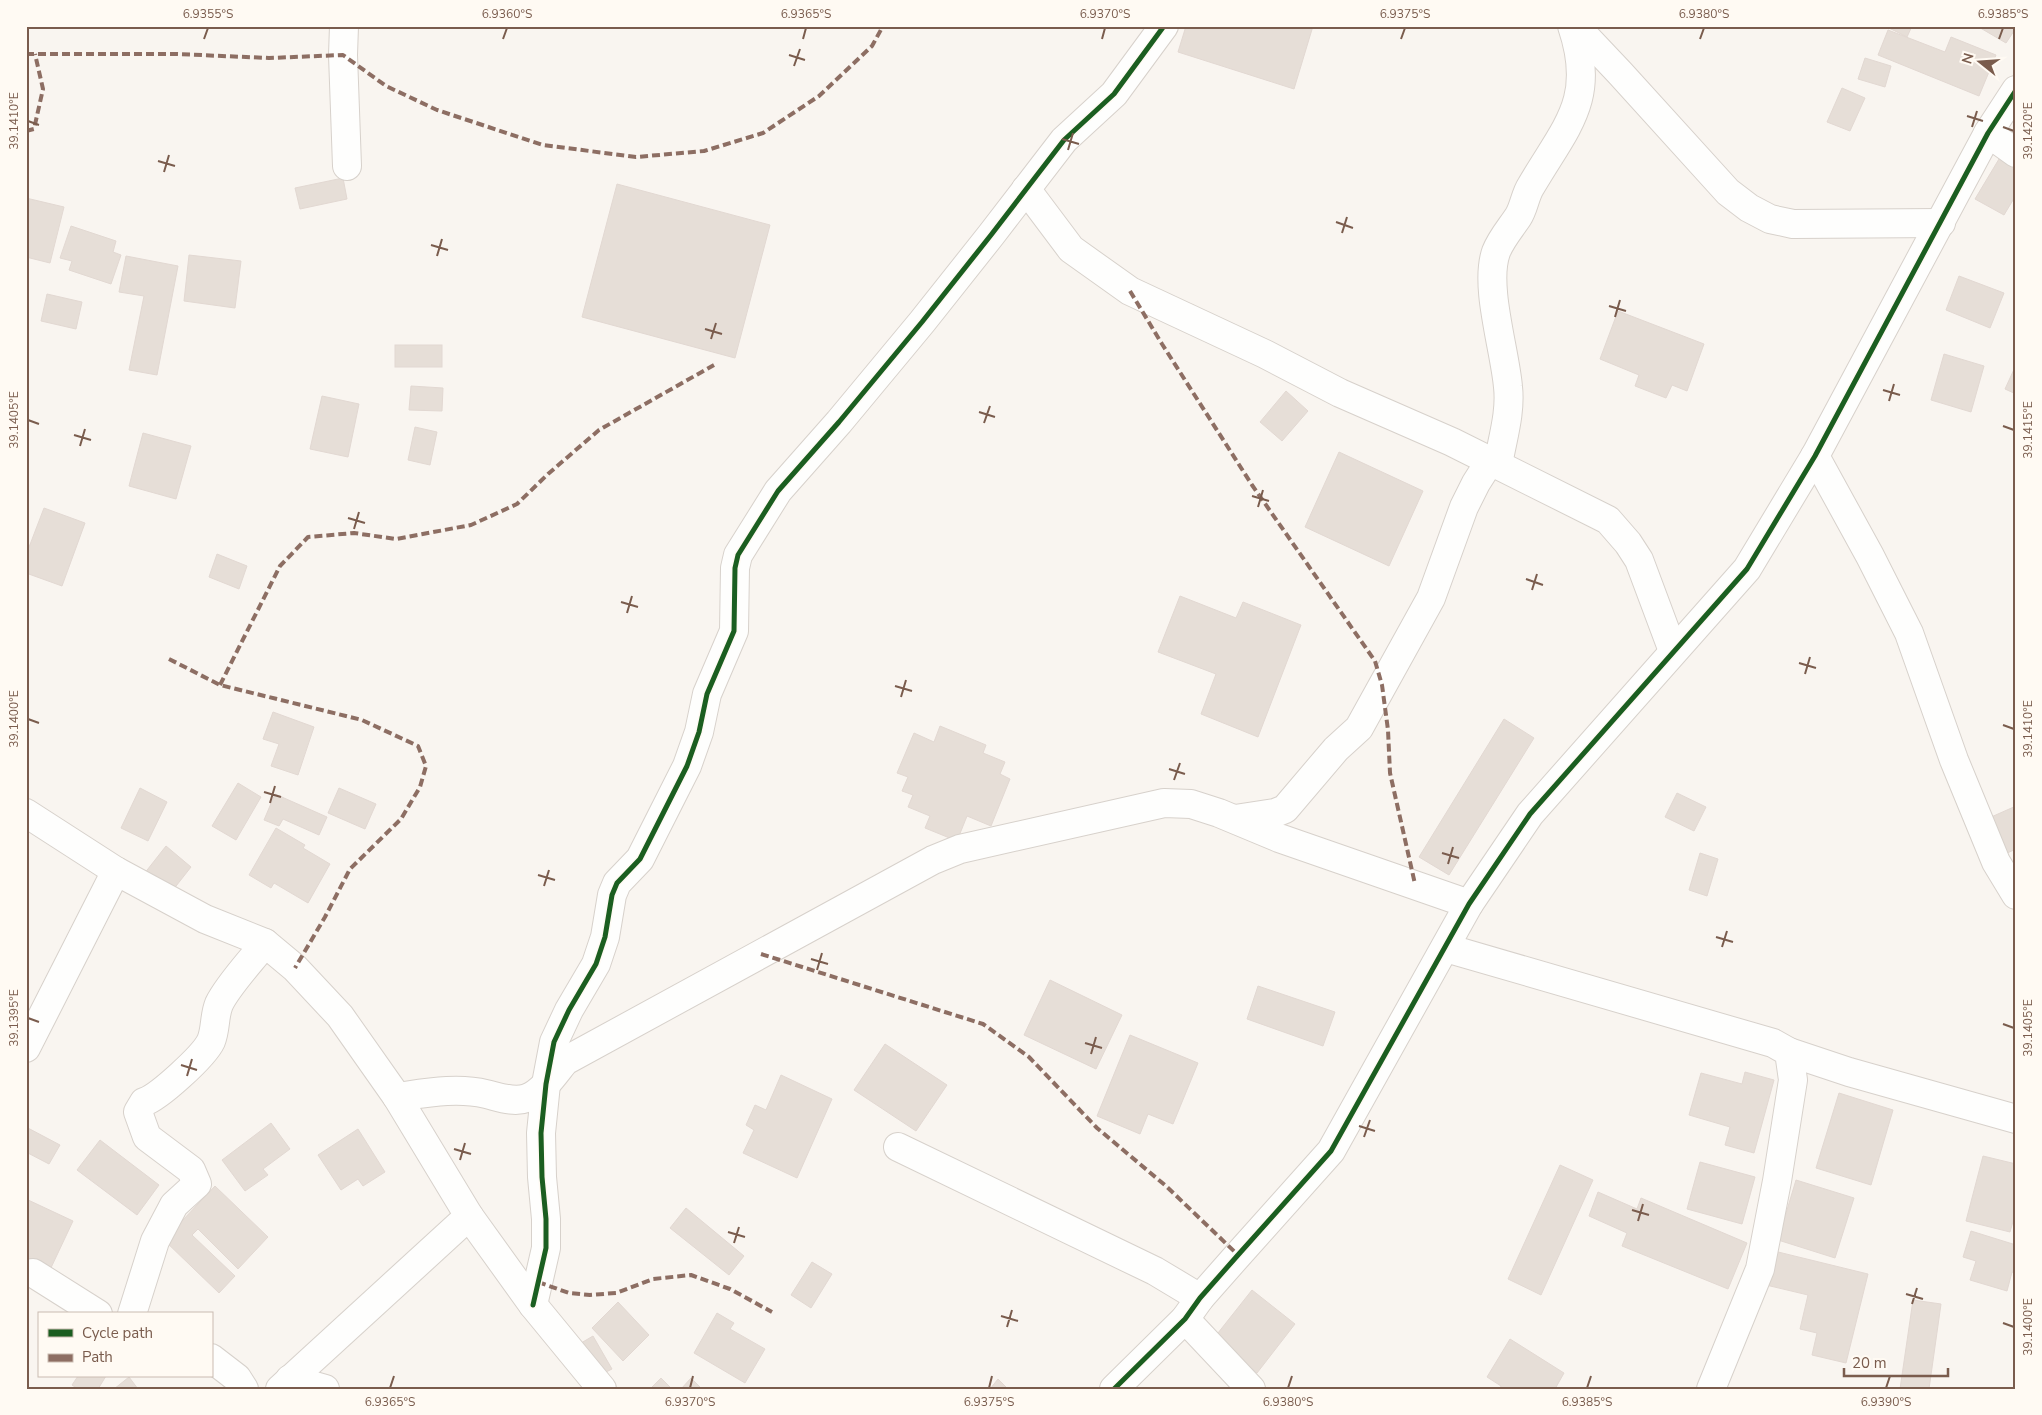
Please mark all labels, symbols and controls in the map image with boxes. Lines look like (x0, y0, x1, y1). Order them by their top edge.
text: 6.9355°S (183, 6, 233, 22)
text: 6.9360°S (482, 6, 532, 22)
text: 6.9365°S (781, 6, 831, 22)
text: 6.9370°S (1080, 6, 1130, 22)
text: 6.9375°S (1380, 6, 1430, 22)
text: 6.9380°S (1679, 6, 1729, 22)
text: 6.9385°S (1978, 6, 2028, 22)
north arrow (1954, 38, 2004, 88)
text: N (1957, 51, 1979, 66)
text: 39.1410°E (6, 92, 22, 150)
text: 39.1420°E (2020, 102, 2036, 160)
text: 39.1405°E (6, 391, 22, 449)
text: 39.1415°E (2020, 401, 2036, 459)
text: 39.1400°E (6, 690, 22, 748)
text: 39.1410°E (2020, 700, 2036, 758)
text: 39.1395°E (6, 989, 22, 1047)
text: 39.1405°E (2020, 999, 2036, 1057)
text: 39.1400°E (2020, 1298, 2036, 1356)
legend (38, 1312, 212, 1378)
text: Cycle path (82, 1323, 153, 1343)
scale bar (1844, 1345, 1948, 1377)
text: Path (82, 1347, 113, 1367)
text: 20 m (1852, 1353, 1887, 1373)
text: 6.9365°S (365, 1394, 415, 1410)
text: 6.9370°S (665, 1394, 715, 1410)
text: 6.9375°S (964, 1394, 1014, 1410)
text: 6.9380°S (1263, 1394, 1313, 1410)
text: 6.9385°S (1562, 1394, 1612, 1410)
text: 6.9390°S (1861, 1394, 1911, 1410)

